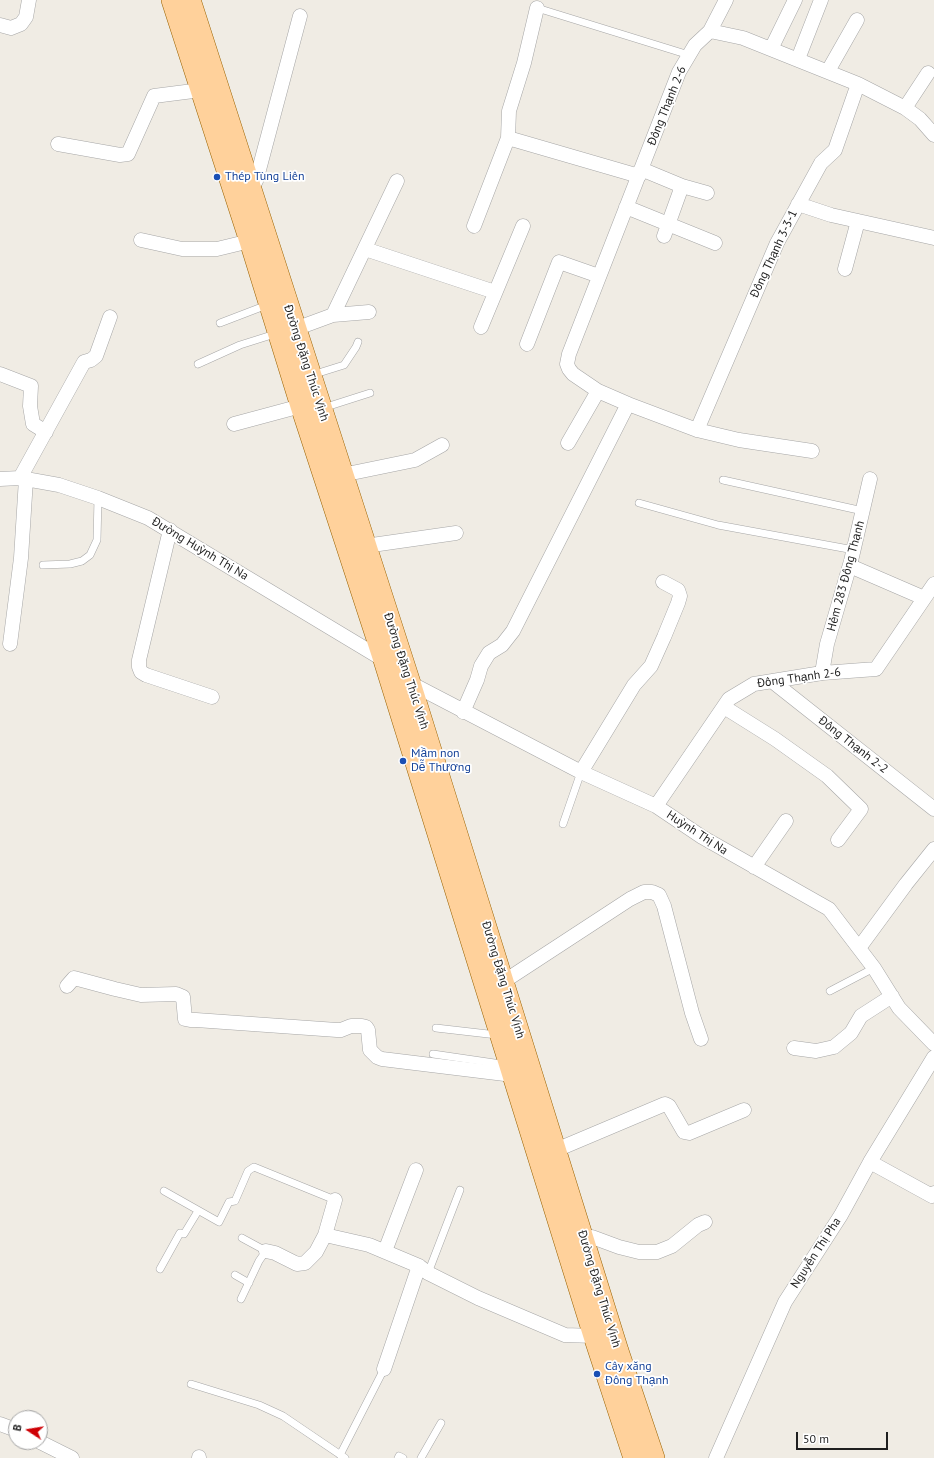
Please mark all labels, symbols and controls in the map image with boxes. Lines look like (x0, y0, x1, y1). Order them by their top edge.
street label: Đông Thạnh 2-6 (645, 64, 689, 148)
place label: Thép Tùng Liên (225, 170, 305, 184)
marker: Thép Tùng Liên (212, 172, 222, 182)
street label: Đông Thạnh 3-3-1 (747, 208, 801, 300)
street label: Đường Đặng Thúc Vịnh (280, 303, 332, 423)
street label: Đường Huỳnh Thị Na (149, 515, 251, 583)
street label: Hẻm 283 Đông Thạnh (824, 519, 868, 633)
street label: Đường Đặng Thúc Vịnh (380, 611, 432, 731)
street label: Đông Thạnh 2-6 (756, 665, 842, 691)
street label: Đông Thạnh 2-2 (815, 713, 891, 777)
place label: Mầm non Dễ Thương (411, 747, 471, 775)
marker: Mầm non Dễ Thương (398, 756, 408, 766)
street label: Huỳnh Thị Na (664, 808, 730, 858)
street label: Đường Đặng Thúc Vịnh (478, 920, 528, 1040)
street label: Nguyễn Thị Pha (788, 1215, 844, 1291)
street label: Đường Đặng Thúc Vịnh (574, 1229, 624, 1349)
place label: Cây xăng Đông Thạnh (605, 1360, 669, 1388)
marker: Cây xăng Đông Thạnh (592, 1369, 602, 1379)
north arrow (8, 1410, 48, 1450)
text: B (10, 1423, 25, 1432)
scale bar (798, 1424, 890, 1450)
text: 50 m (803, 1431, 829, 1446)

